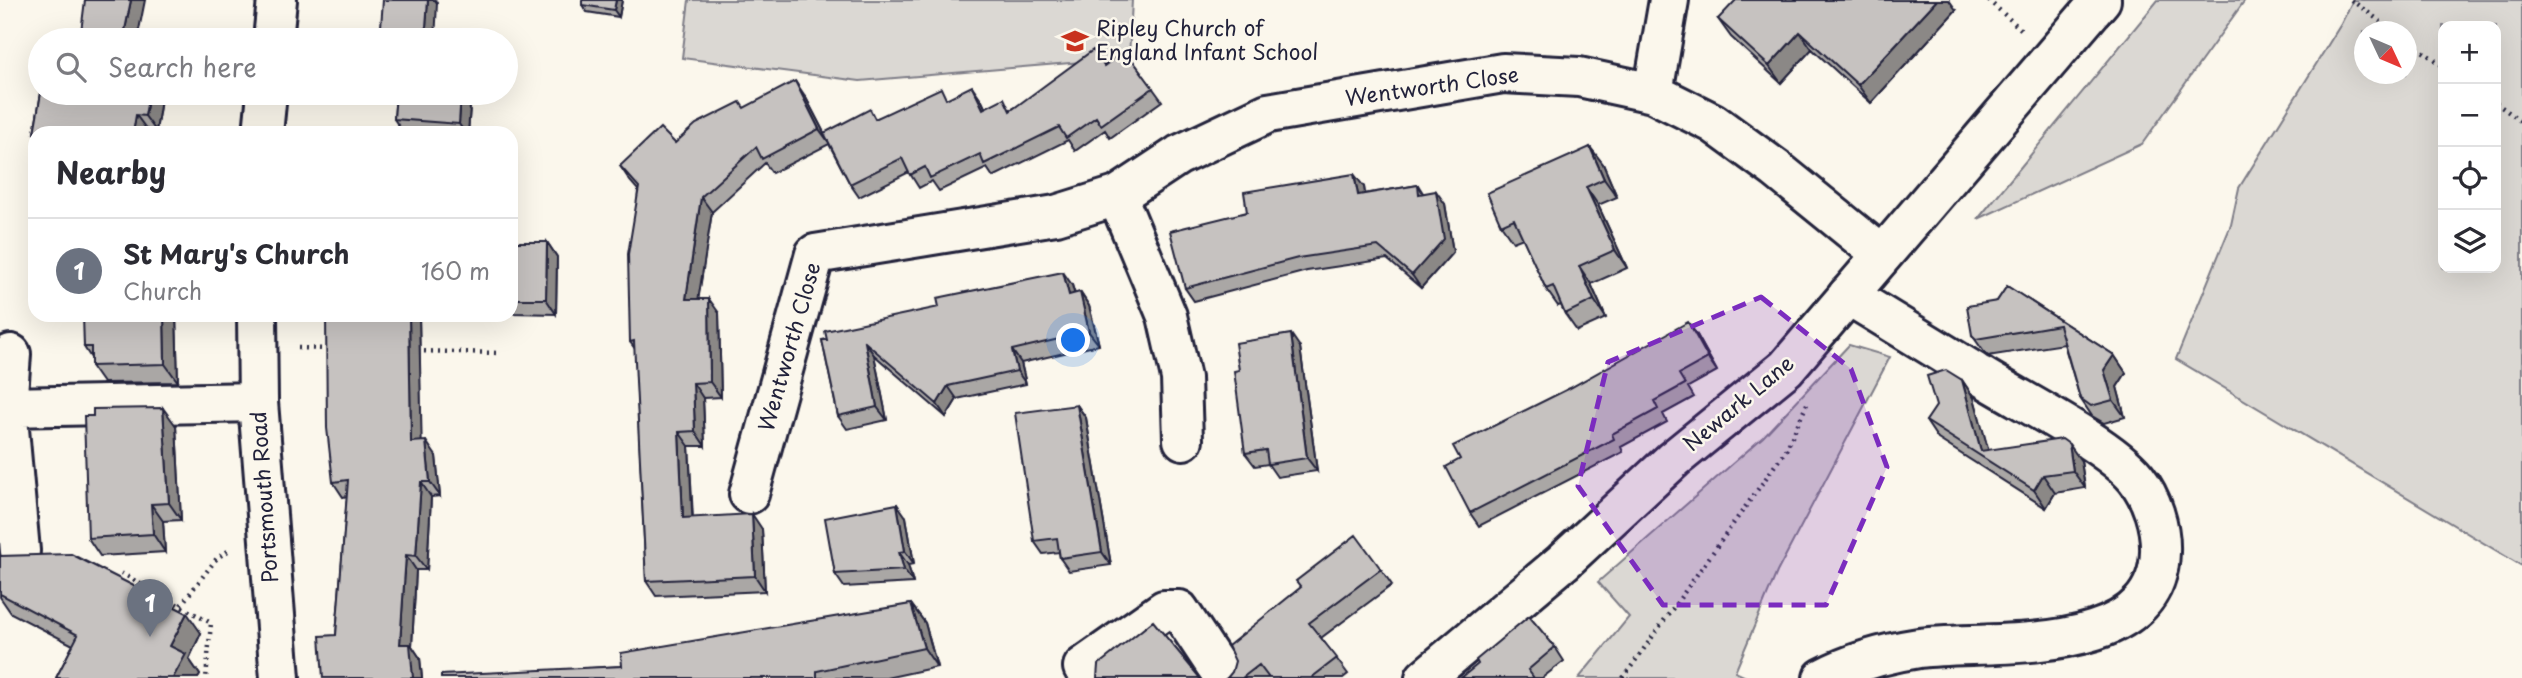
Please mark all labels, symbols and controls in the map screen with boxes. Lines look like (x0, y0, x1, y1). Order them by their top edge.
place label: Ripley Church of England Infant School (1096, 11, 1318, 67)
north arrow (2354, 21, 2417, 84)
map controls (2438, 21, 2501, 273)
button: + (2438, 21, 2501, 84)
school or university icon: Ripley Church of England Infant School (1060, 26, 1090, 56)
search box (28, 28, 518, 105)
text: Search here (108, 47, 257, 86)
icon: search (52, 48, 90, 86)
street label: Wentworth Close (1343, 57, 1520, 113)
button: − (2438, 84, 2501, 147)
button: locate (2438, 147, 2501, 210)
text: Nearby (56, 149, 166, 194)
button: layers (2438, 210, 2501, 273)
text: St Mary's Church (123, 234, 350, 273)
text: 1 (74, 253, 85, 288)
text: 160 m (421, 253, 490, 288)
street label: Wentworth Close (749, 258, 828, 435)
text: Church (123, 273, 202, 308)
your location (1056, 323, 1090, 357)
street label: Newark Lane (1675, 347, 1800, 458)
street label: Portsmouth Road (241, 410, 285, 584)
pin: 1 (127, 579, 173, 637)

